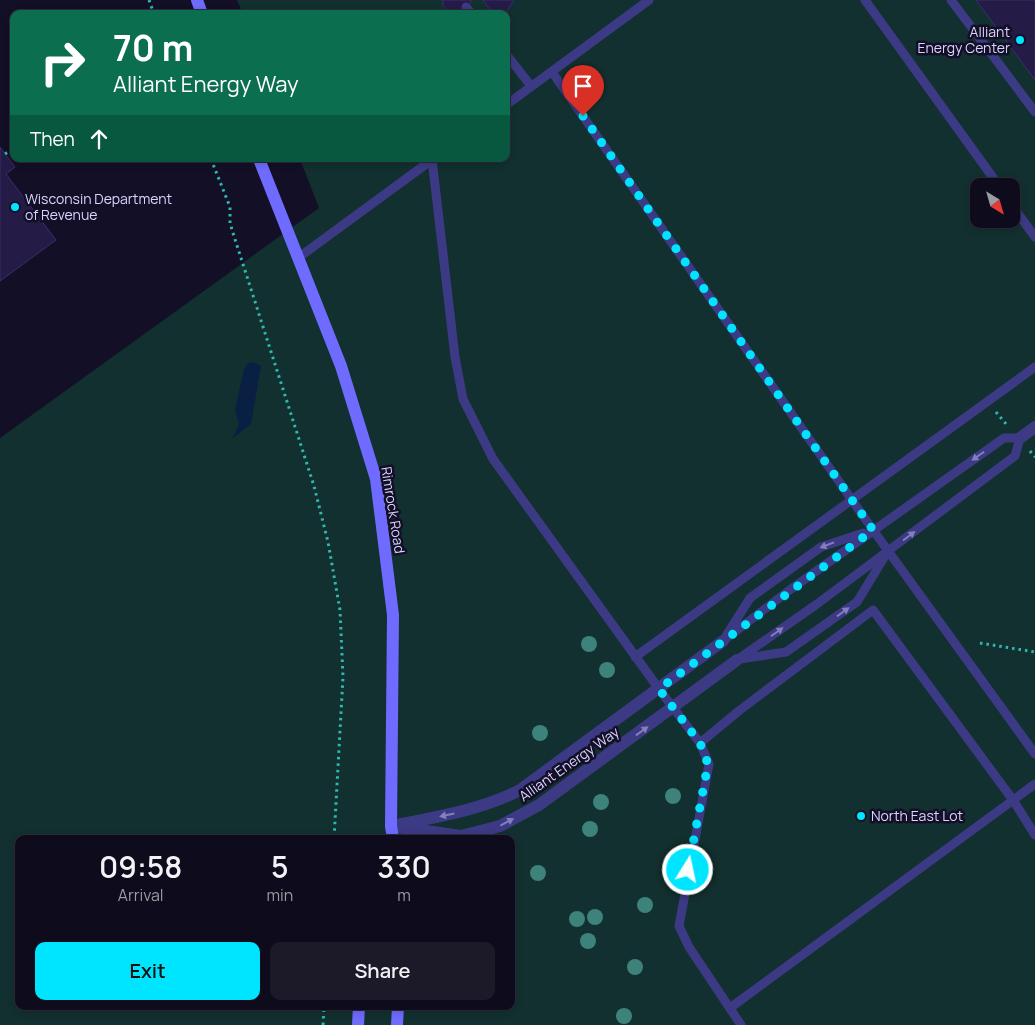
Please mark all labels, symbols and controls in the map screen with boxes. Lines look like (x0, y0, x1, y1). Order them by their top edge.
place label: Alliant Energy Center (917, 22, 1010, 57)
text: 70 m (113, 24, 193, 72)
icon: right (30, 30, 95, 95)
marker: Alliant Energy Center (1014, 34, 1026, 46)
pin (562, 65, 604, 116)
text: Alliant Energy Way (113, 69, 299, 99)
icon: arrive (569, 72, 597, 100)
icon: ahead (85, 125, 113, 153)
text: Then (30, 126, 75, 152)
north arrow (970, 178, 1020, 228)
map controls (970, 178, 1020, 228)
place label: Wisconsin Department of Revenue (25, 189, 173, 224)
marker: Wisconsin Department of Revenue (9, 201, 21, 213)
one-way arrow (971, 451, 984, 461)
street label: Rimrock Road (377, 465, 410, 555)
one-way arrow (902, 531, 916, 541)
one-way arrow (819, 541, 834, 549)
one-way arrow (836, 607, 850, 617)
one-way arrow (771, 627, 784, 637)
street label: Alliant Energy Way (515, 722, 623, 805)
one-way arrow (635, 726, 648, 737)
place label: North East Lot (871, 806, 964, 825)
marker: North East Lot (855, 810, 867, 822)
one-way arrow (439, 811, 455, 819)
one-way arrow (500, 818, 515, 826)
position arrow (661, 843, 713, 895)
text: 09:58 (99, 846, 182, 887)
text: 5 (271, 846, 289, 887)
text: 330 (377, 846, 431, 887)
text: Arrival (118, 884, 164, 906)
text: min (266, 884, 293, 906)
text: m (397, 884, 411, 906)
button: Exit (35, 942, 260, 1000)
button: Share (270, 942, 495, 1000)

